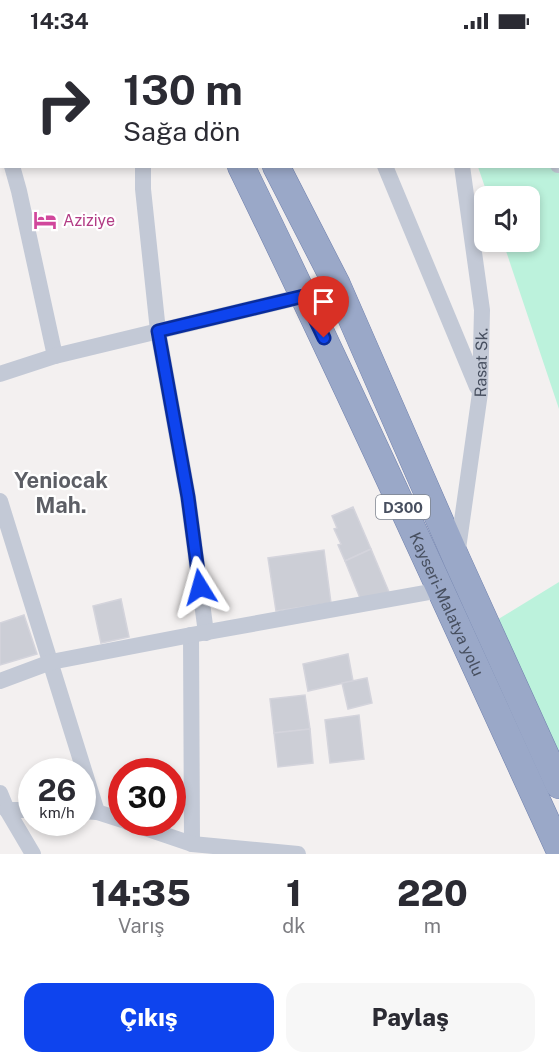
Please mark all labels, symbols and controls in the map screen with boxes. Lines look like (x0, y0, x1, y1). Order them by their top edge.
text: 14:34 (30, 8, 89, 34)
text: 130 m (123, 65, 243, 114)
icon: right (24, 66, 102, 144)
text: Sağa dön (123, 115, 240, 147)
map controls (474, 186, 540, 252)
button: sound (474, 186, 540, 252)
hotel icon: Aziziye (32, 207, 58, 233)
place label: Aziziye (63, 211, 115, 230)
pin (298, 276, 349, 338)
icon: arrive (307, 285, 340, 318)
street label: Rasat Sk. (470, 328, 491, 398)
district label: Yeniocak Mah. (14, 467, 108, 518)
road number: D300 (376, 495, 430, 519)
street label: Kayseri-Malatya yolu (406, 529, 488, 679)
position arrow (168, 555, 232, 619)
speed limit sign: 30 (108, 758, 186, 836)
text: 26 (38, 772, 76, 808)
text: km/h (39, 804, 75, 821)
text: 14:35 (91, 872, 191, 914)
text: 1 (286, 872, 302, 914)
text: 220 (397, 872, 468, 914)
text: Varış (118, 914, 164, 938)
text: dk (282, 914, 306, 938)
text: m (424, 914, 441, 938)
button: Çıkış (24, 983, 274, 1052)
button: Paylaş (286, 983, 535, 1052)

